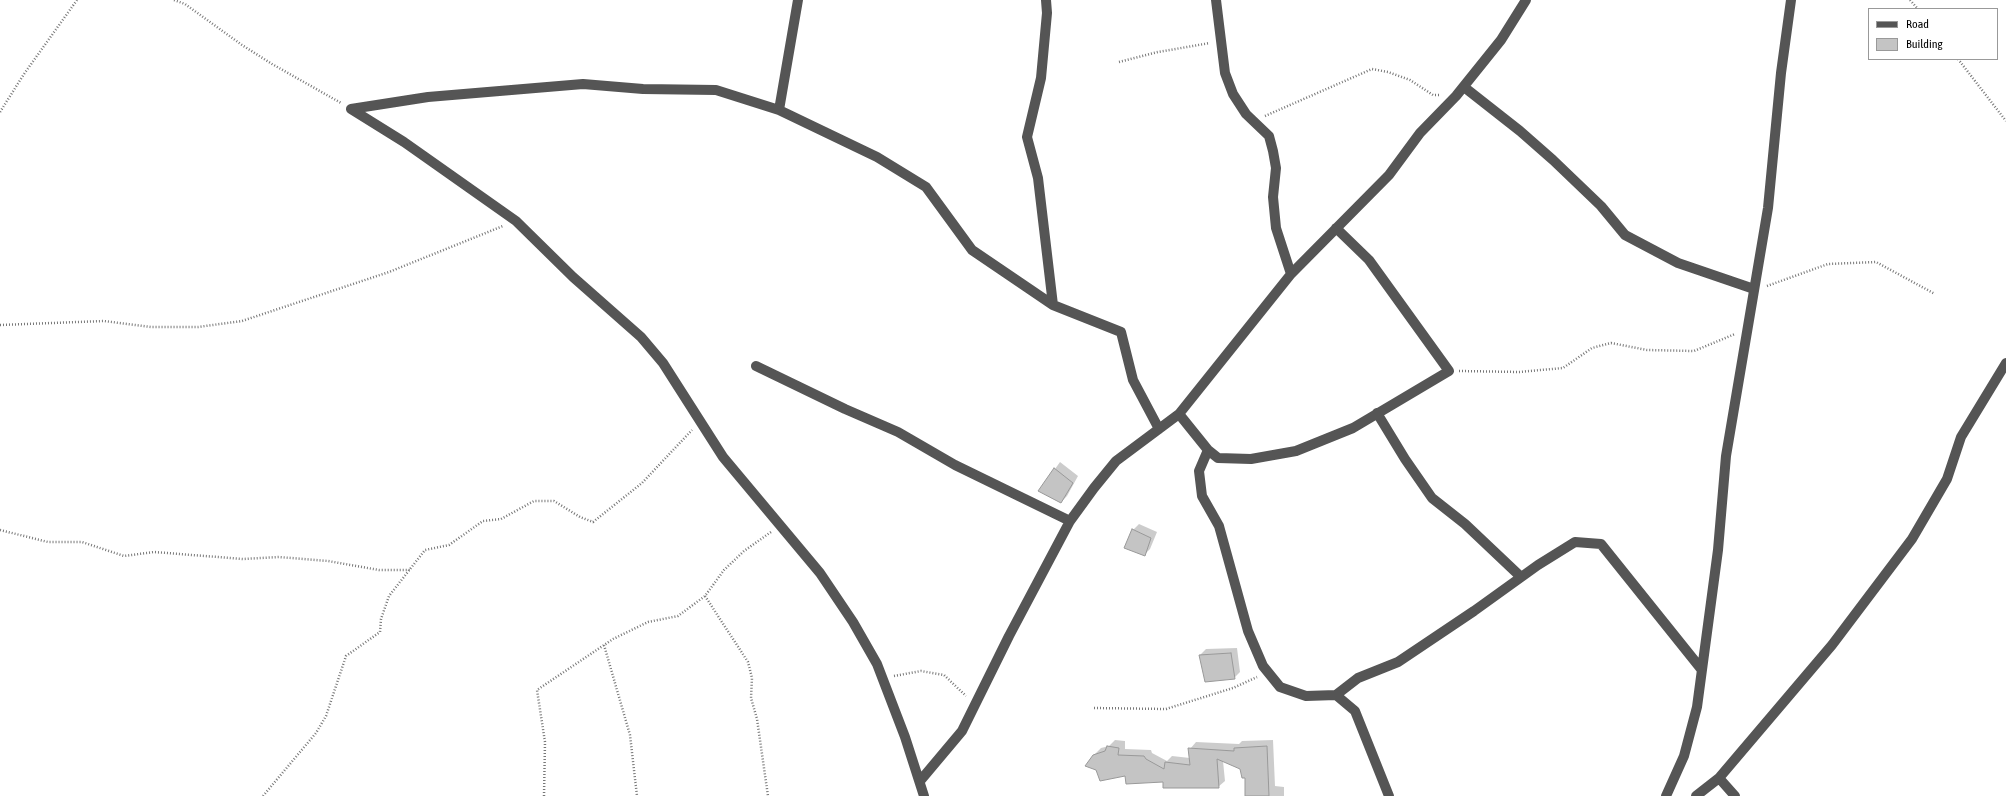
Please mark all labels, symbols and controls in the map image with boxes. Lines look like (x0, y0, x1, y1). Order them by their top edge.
legend (1868, 8, 1998, 60)
text: Road (1906, 17, 1929, 31)
text: Building (1906, 37, 1943, 51)

